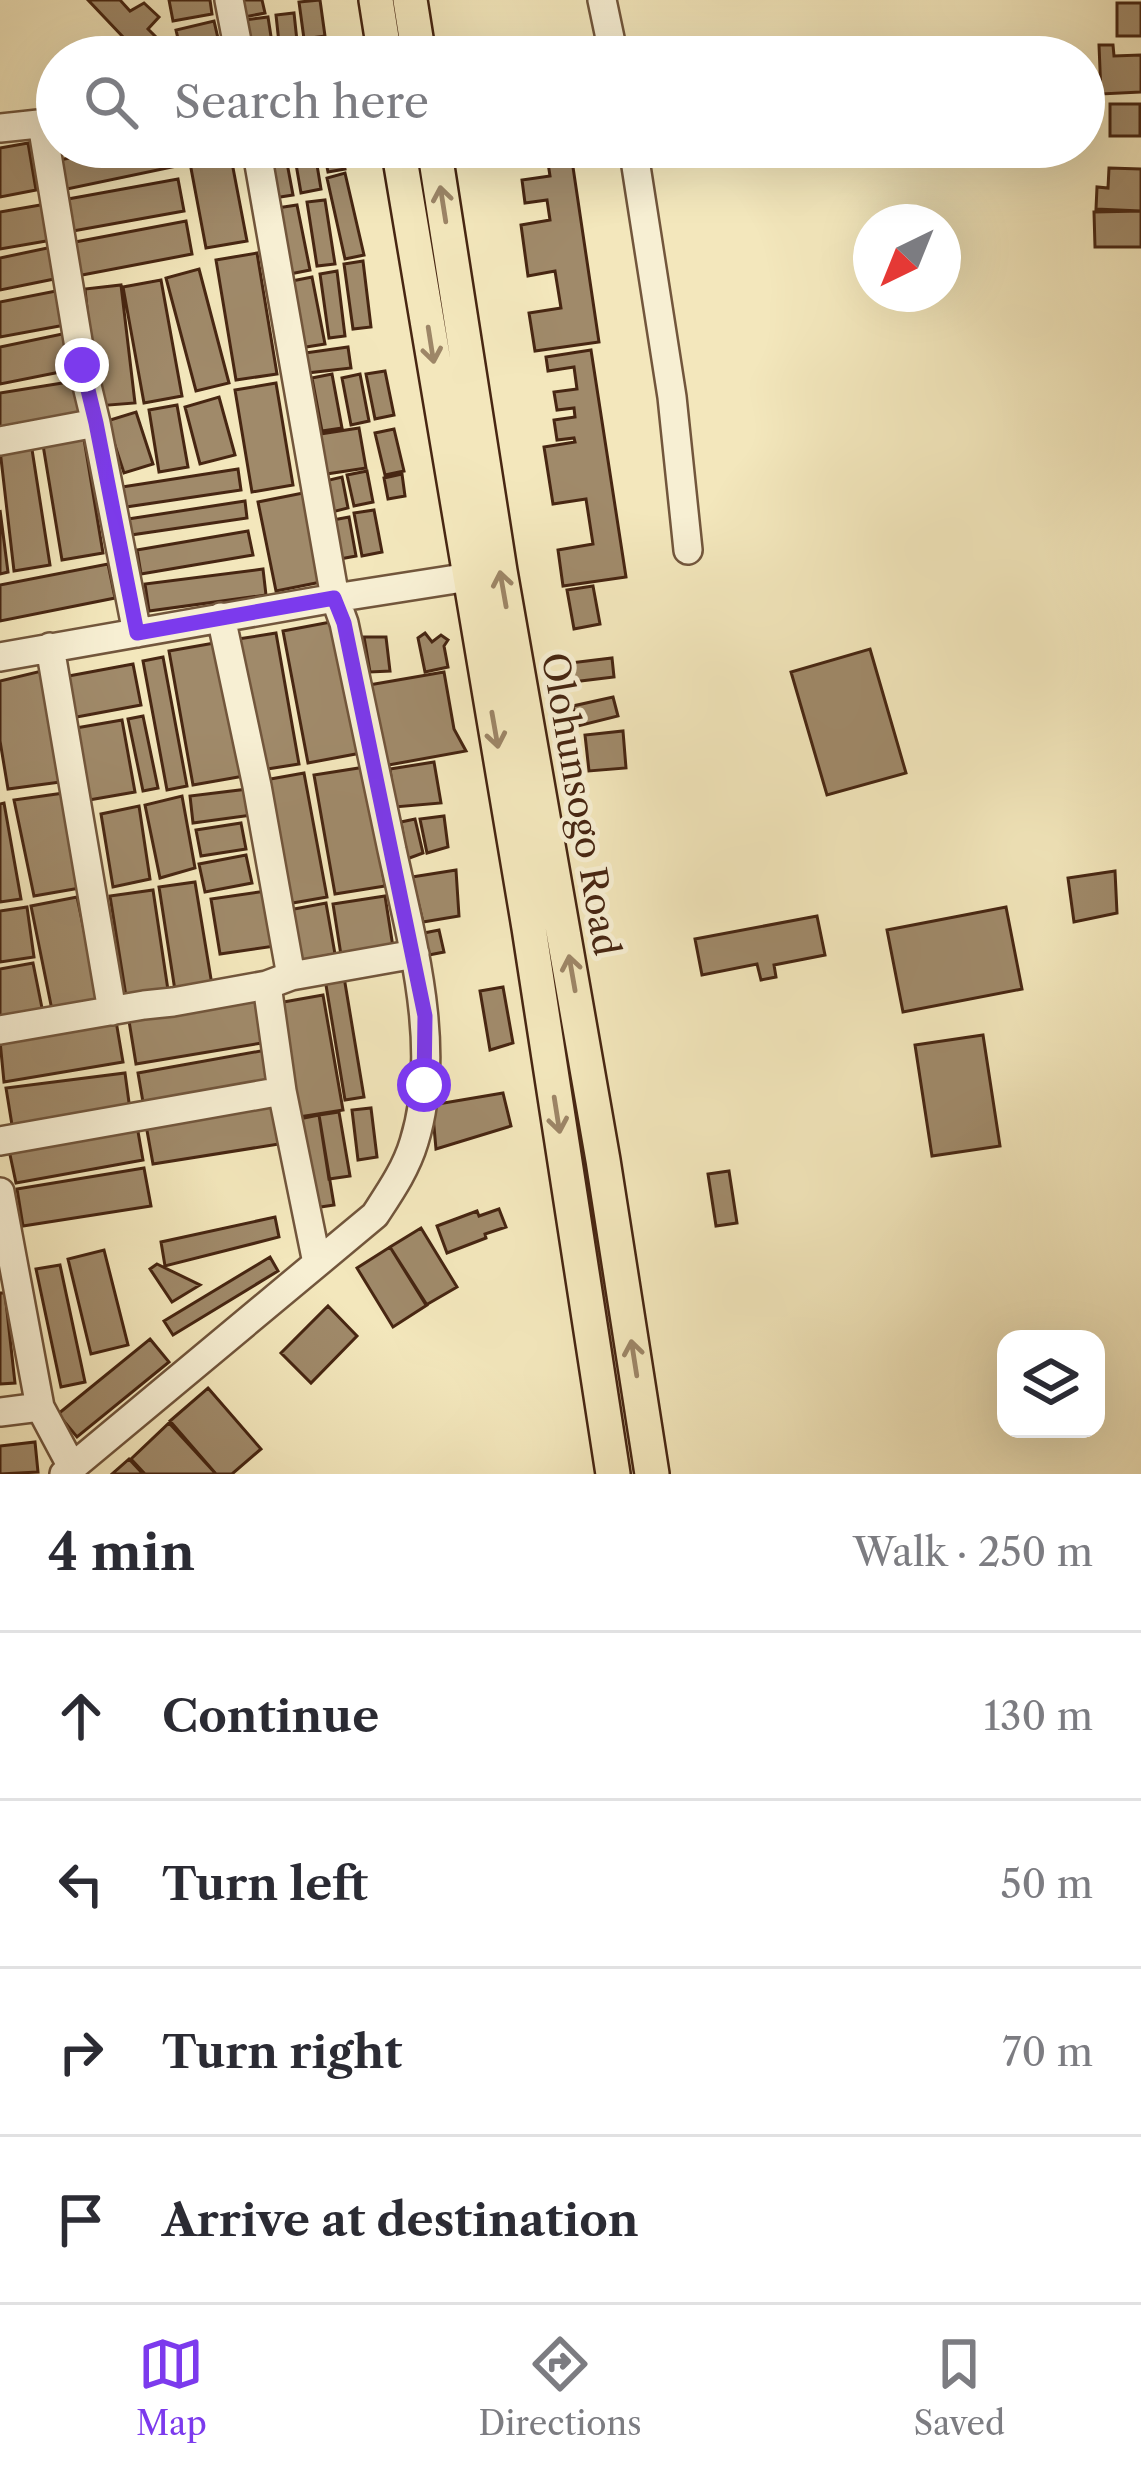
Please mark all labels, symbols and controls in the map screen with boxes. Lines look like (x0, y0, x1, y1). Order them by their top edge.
search box (36, 36, 1105, 168)
icon: search (78, 69, 144, 135)
text: Search here (174, 74, 429, 130)
one-way arrow (431, 185, 454, 224)
north arrow (853, 204, 961, 312)
one-way arrow (420, 325, 443, 364)
route end (55, 338, 109, 392)
one-way arrow (491, 571, 513, 610)
street label: Olohunsogo Road (533, 649, 629, 959)
one-way arrow (484, 710, 507, 749)
one-way arrow (559, 955, 582, 994)
route start (397, 1058, 451, 1112)
one-way arrow (547, 1095, 570, 1134)
map controls (997, 1330, 1105, 1438)
button: layers (997, 1330, 1105, 1438)
one-way arrow (622, 1340, 645, 1379)
text: 4 min (48, 1521, 195, 1583)
text: Walk · 250 m (853, 1528, 1093, 1576)
icon: ahead (48, 1683, 114, 1749)
text: Continue (162, 1688, 379, 1744)
text: 130 m (984, 1692, 1093, 1740)
icon: left (48, 1851, 114, 1917)
text: Turn left (162, 1856, 368, 1912)
text: 50 m (1000, 1860, 1093, 1908)
icon: right (48, 2019, 114, 2085)
text: Turn right (162, 2024, 402, 2080)
text: 70 m (1002, 2028, 1093, 2076)
icon: arrive (48, 2187, 114, 2253)
text: Arrive at destination (162, 2192, 639, 2248)
tab: Map (136, 2331, 207, 2444)
tab: Directions (479, 2331, 642, 2444)
tab: Saved (913, 2331, 1005, 2444)

